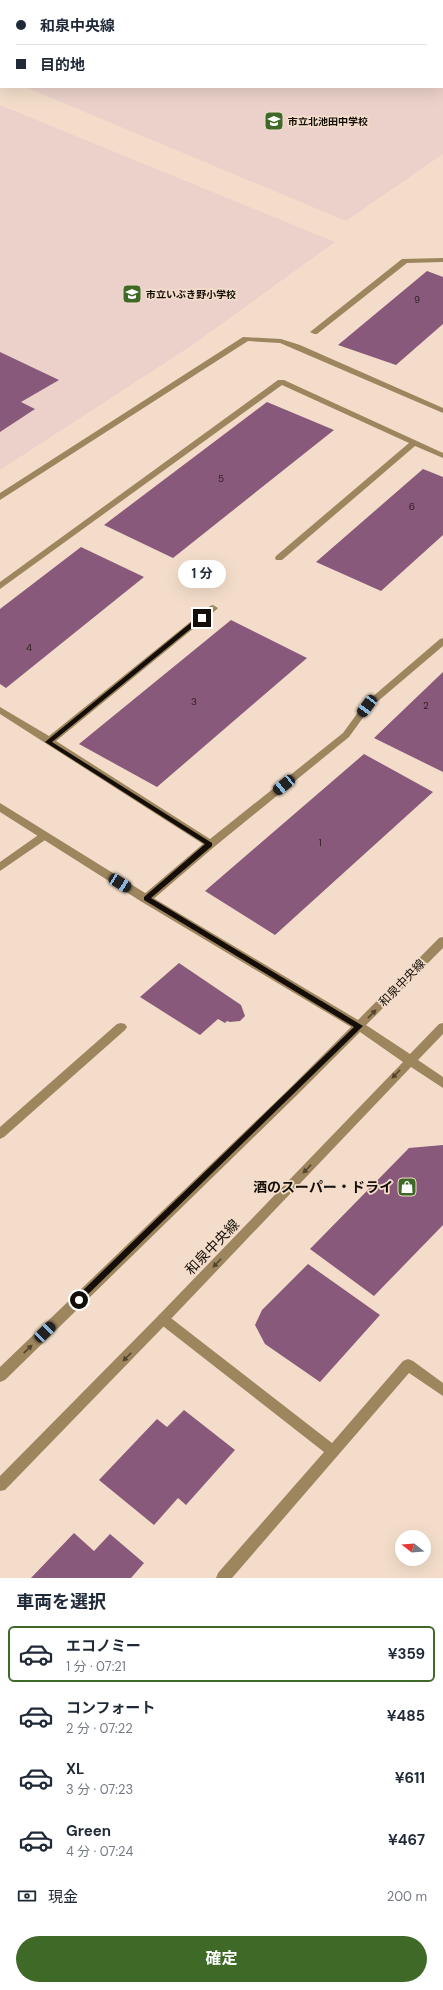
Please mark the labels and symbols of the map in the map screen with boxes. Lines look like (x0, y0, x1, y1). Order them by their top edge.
school or university icon: 市立北池田中学校 (263, 110, 285, 132)
place label: 市立北池田中学校 (288, 115, 368, 128)
school or university icon: 市立いぶき野小学校 (121, 283, 143, 305)
place label: 市立いぶき野小学校 (146, 288, 236, 301)
house number: 9 (414, 294, 420, 306)
house number: 5 (218, 472, 224, 485)
house number: 6 (409, 500, 415, 513)
callout: 1 分 (178, 560, 226, 588)
route end (193, 609, 211, 627)
house number: 4 (26, 641, 32, 654)
car (355, 693, 379, 719)
house number: 3 (191, 695, 197, 708)
house number: 2 (423, 699, 429, 712)
car (271, 773, 297, 797)
house number: 1 (318, 836, 322, 849)
car (107, 872, 133, 894)
street label: 和泉中央線 (375, 956, 429, 1010)
one-way arrow (367, 1009, 376, 1019)
one-way arrow (391, 1069, 401, 1079)
one-way arrow (302, 1164, 311, 1174)
shop icon: 酒のスーパー・ドライ (396, 1176, 418, 1198)
place label: 酒のスーパー・ドライ (253, 1178, 393, 1196)
street label: 和泉中央線 (181, 1216, 243, 1278)
one-way arrow (212, 1258, 222, 1268)
route start (70, 1291, 88, 1309)
car (32, 1319, 58, 1345)
one-way arrow (23, 1344, 33, 1354)
one-way arrow (122, 1352, 132, 1361)
north arrow (395, 1530, 431, 1566)

